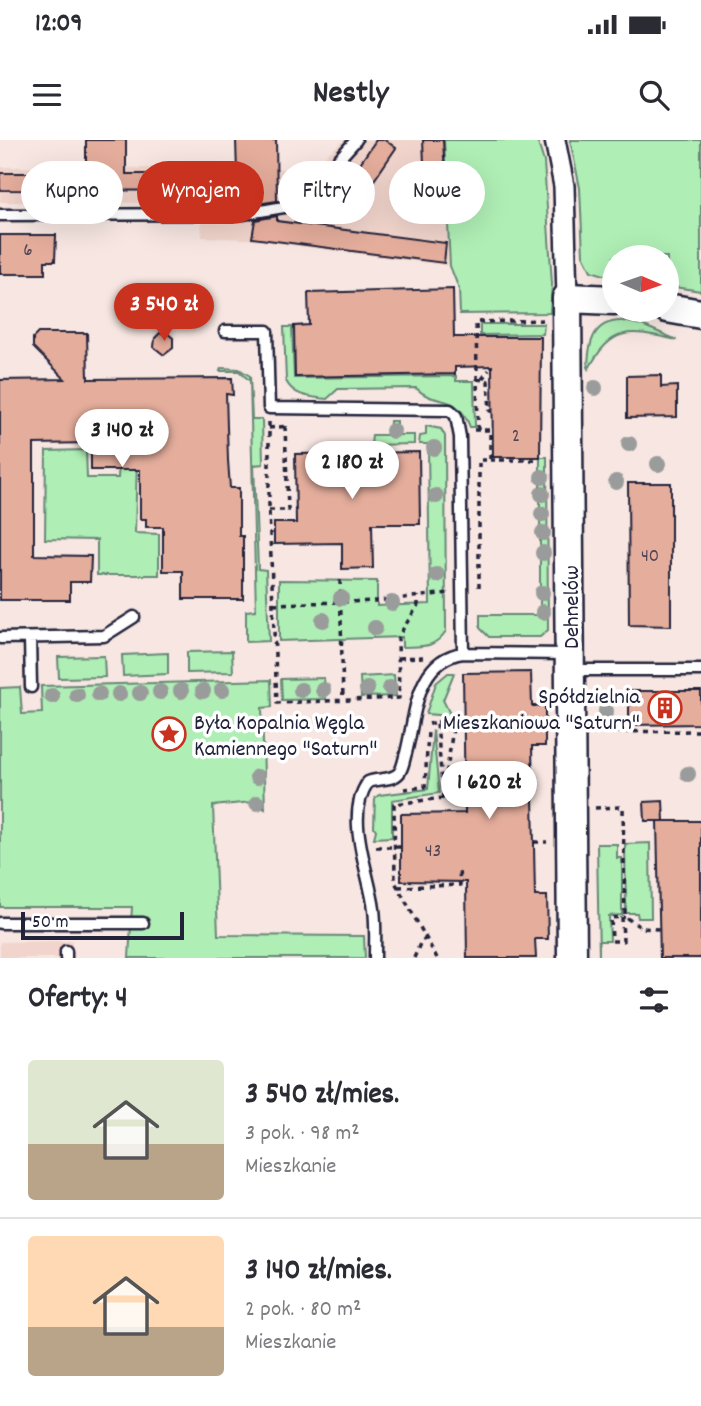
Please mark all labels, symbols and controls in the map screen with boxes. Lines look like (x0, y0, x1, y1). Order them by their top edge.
text: 12:09 (35, 6, 82, 43)
text: Nestly (313, 72, 388, 118)
icon: menu (28, 76, 66, 114)
icon: search (635, 76, 673, 114)
chip: Kupno (21, 161, 123, 224)
chip: Wynajem (137, 161, 264, 224)
chip: Filtry (278, 161, 375, 224)
chip: Nowe (389, 161, 485, 224)
house number: 6 (23, 238, 33, 265)
north arrow (602, 245, 679, 322)
map controls (602, 245, 679, 322)
pin: 3 540 zł (92, 284, 236, 343)
text: 3 540 zł (130, 289, 198, 322)
pin: 3 140 zł (50, 410, 194, 469)
text: 3 140 zł (91, 415, 153, 448)
house number: 2 (512, 424, 520, 451)
pin: 2 180 zł (280, 442, 424, 501)
text: 2 180 zł (321, 447, 383, 480)
house number: 40 (641, 544, 659, 571)
street label: Dehnelów (557, 565, 590, 649)
place label: Spółdzielnia Mieszkaniowa "Saturn" (443, 682, 641, 741)
building icon: Spółdzielnia Mieszkaniowa "Saturn" (646, 689, 684, 727)
place label: Była Kopalnia Węgla Kamiennego "Saturn" (194, 708, 377, 767)
place icon: Była Kopalnia Węgla Kamiennego "Saturn" (150, 715, 188, 753)
pin: 1 620 zł (417, 762, 561, 821)
text: 1 620 zł (457, 767, 521, 800)
house number: 43 (425, 839, 441, 866)
scale bar (21, 909, 184, 941)
text: 50 m (32, 910, 69, 937)
text: Oferty: 4 (28, 979, 128, 1022)
icon: filters (635, 981, 673, 1019)
text: 3 540 zł/mies. (245, 1075, 399, 1118)
icon: home (84, 1088, 168, 1172)
text: 3 pok. · 98 m² (245, 1118, 360, 1151)
text: Mieszkanie (245, 1151, 336, 1184)
text: 3 140 zł/mies. (245, 1251, 392, 1294)
icon: home (84, 1264, 168, 1348)
text: 2 pok. · 80 m² (245, 1294, 361, 1327)
text: Mieszkanie (245, 1327, 336, 1360)

